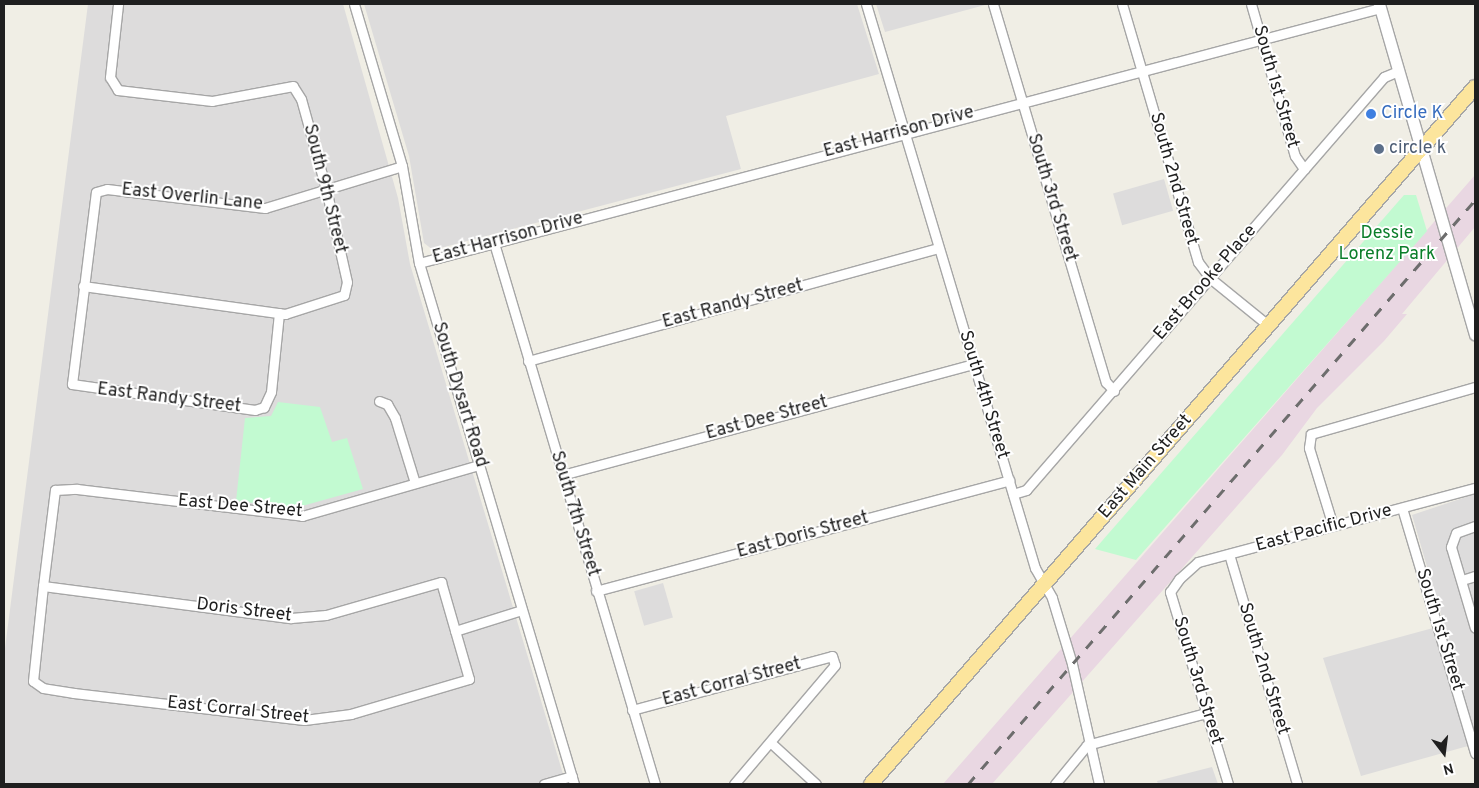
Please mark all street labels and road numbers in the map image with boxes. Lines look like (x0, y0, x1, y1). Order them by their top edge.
street label: South 1st Street (1247, 23, 1303, 151)
street label: East Harrison Drive (821, 103, 977, 163)
street label: South 2nd Street (1144, 110, 1202, 248)
street label: South 9th Street (297, 122, 351, 256)
street label: South 3rd Street (1021, 131, 1081, 265)
street label: East Overlin Lane (120, 180, 264, 216)
street label: East Harrison Drive (430, 209, 586, 269)
street label: East Brooke Place (1150, 221, 1262, 345)
street label: East Randy Street (660, 276, 806, 334)
street label: South Dysart Road (427, 320, 491, 470)
street label: South 4th Street (953, 328, 1013, 462)
street label: East Randy Street (96, 379, 242, 419)
street label: East Dee Street (704, 392, 830, 446)
street label: East Main Street (1095, 410, 1197, 524)
street label: South 7th Street (545, 448, 603, 580)
street label: East Dee Street (177, 491, 303, 523)
street label: East Pacific Drive (1254, 500, 1394, 558)
street label: East Doris Street (735, 508, 871, 564)
street label: South 1st Street (1410, 566, 1468, 694)
street label: Doris Street (195, 594, 293, 628)
street label: South 2nd Street (1233, 600, 1293, 738)
street label: South 3rd Street (1167, 614, 1227, 748)
street label: East Corral Street (660, 654, 804, 712)
street label: East Corral Street (166, 693, 310, 729)

